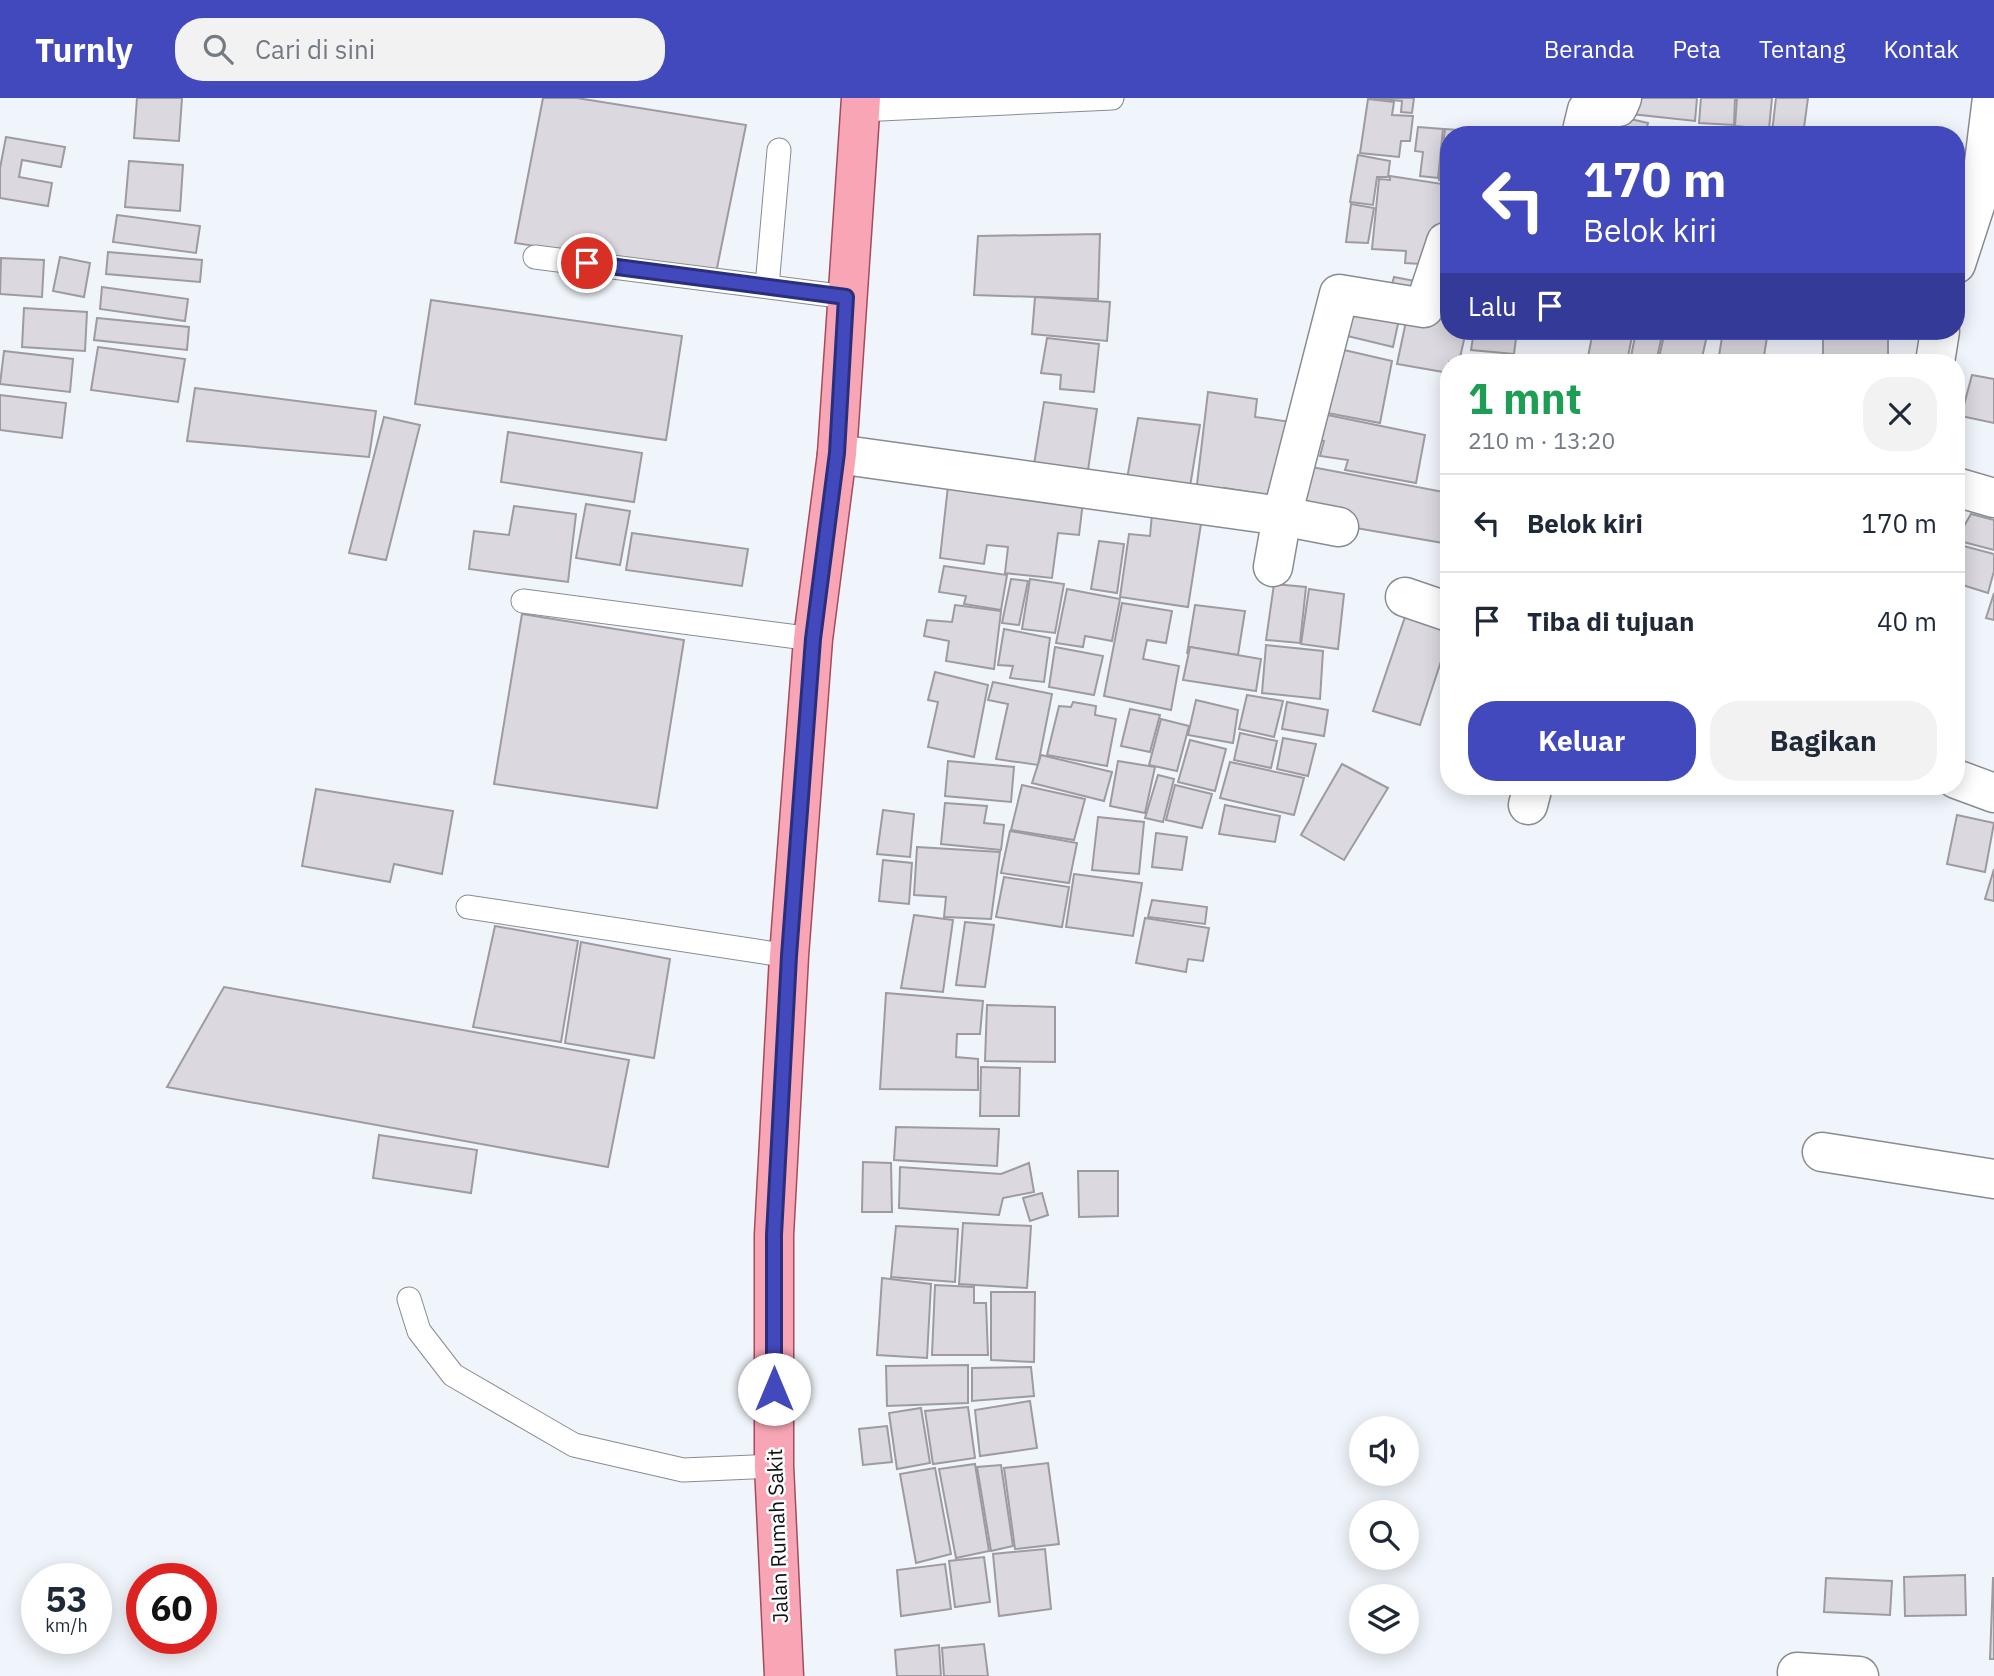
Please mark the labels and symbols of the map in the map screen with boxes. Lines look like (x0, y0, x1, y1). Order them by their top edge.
pin (557, 233, 617, 293)
position arrow (737, 1352, 811, 1426)
street label: Jalan Rumah Sakit (760, 1448, 794, 1624)
speed limit sign: 60 (126, 1563, 217, 1654)

